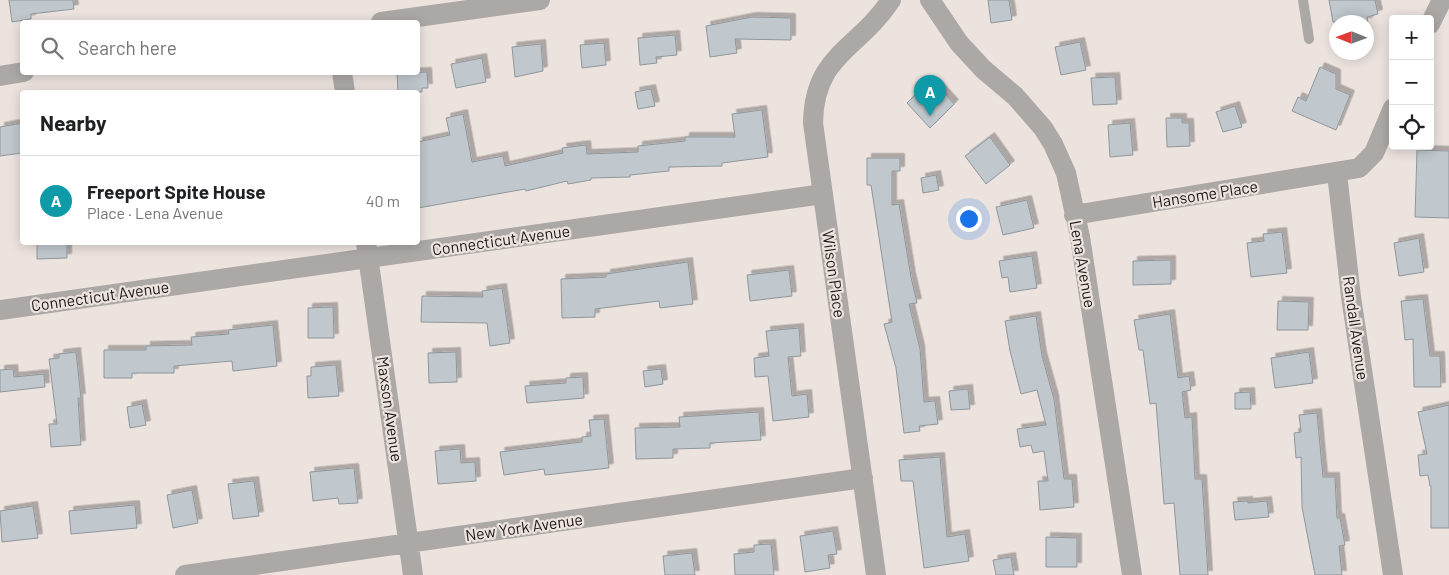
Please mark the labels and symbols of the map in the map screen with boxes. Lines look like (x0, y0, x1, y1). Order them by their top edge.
north arrow (1329, 15, 1374, 60)
pin: A (914, 75, 946, 116)
street label: Hansome Place (1151, 176, 1259, 211)
your location (956, 206, 982, 232)
street label: Lena Avenue (1066, 219, 1101, 309)
street label: Connecticut Avenue (431, 220, 571, 259)
street label: Wilson Place (819, 229, 850, 319)
street label: Randall Avenue (1340, 275, 1373, 381)
street label: Connecticut Avenue (30, 276, 170, 315)
street label: Maxson Avenue (374, 355, 407, 463)
street label: New York Avenue (464, 509, 584, 544)

